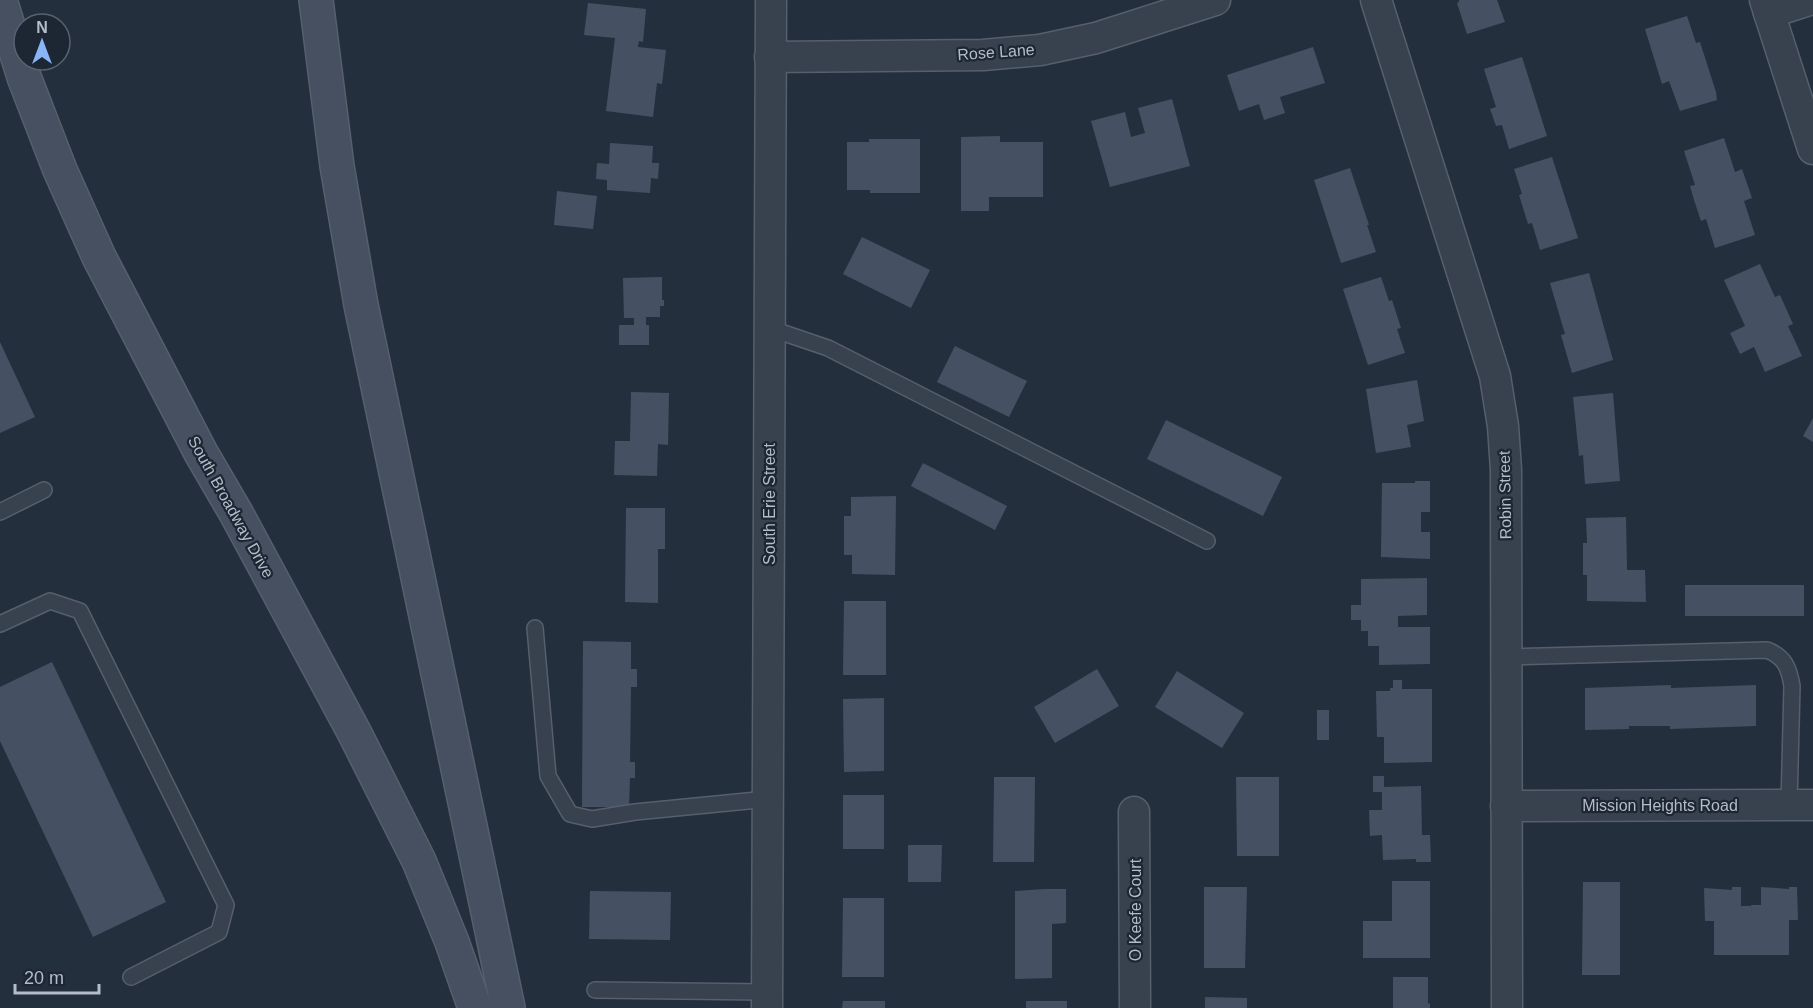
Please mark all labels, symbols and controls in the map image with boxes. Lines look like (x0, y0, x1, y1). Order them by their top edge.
north arrow (12, 12, 72, 72)
text: N (36, 19, 48, 36)
street label: Rose Lane (957, 41, 1035, 63)
street label: South Broadway Drive (185, 433, 277, 581)
street label: South Erie Street (761, 443, 778, 565)
street label: Robin Street (1496, 450, 1514, 540)
street label: Mission Heights Road (1582, 797, 1738, 814)
street label: O Keefe Court (1127, 858, 1144, 961)
scale bar (15, 957, 99, 995)
text: 20 m (24, 968, 64, 988)

